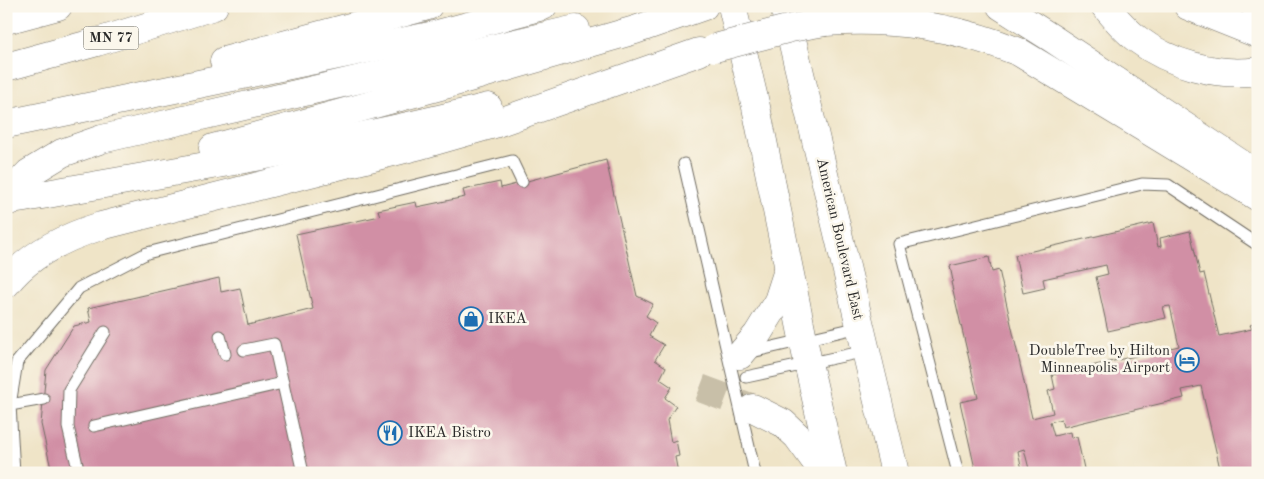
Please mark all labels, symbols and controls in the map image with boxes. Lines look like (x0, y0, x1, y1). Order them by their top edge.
road number: MN 77 (84, 26, 138, 49)
street label: American Boulevard East (813, 156, 865, 322)
shop icon: IKEA (458, 306, 484, 332)
place label: IKEA (488, 312, 528, 327)
place label: DoubleTree by Hilton Minneapolis Airport (1029, 344, 1170, 376)
hotel icon: DoubleTree by Hilton Minneapolis Airport (1174, 347, 1200, 373)
restaurant icon: IKEA Bistro (377, 420, 403, 446)
place label: IKEA Bistro (408, 426, 491, 441)

